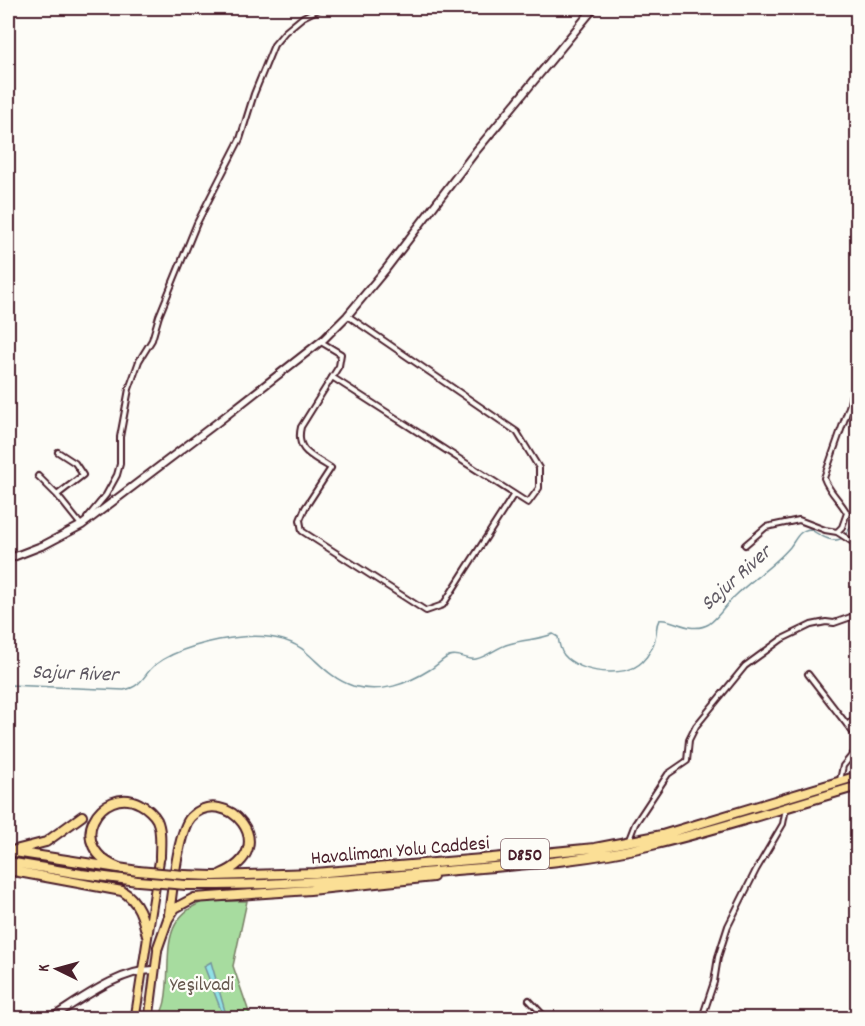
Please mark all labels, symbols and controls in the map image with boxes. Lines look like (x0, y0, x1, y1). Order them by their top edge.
water label: Sajur River (695, 538, 781, 619)
water label: Sajur River (31, 659, 121, 692)
street label: Havalimanı Yolu Caddesi (310, 830, 491, 874)
road number: D850 (501, 839, 549, 869)
north arrow (27, 939, 87, 999)
text: K (33, 963, 56, 973)
park label: Yeşilvadi (170, 972, 234, 1000)

